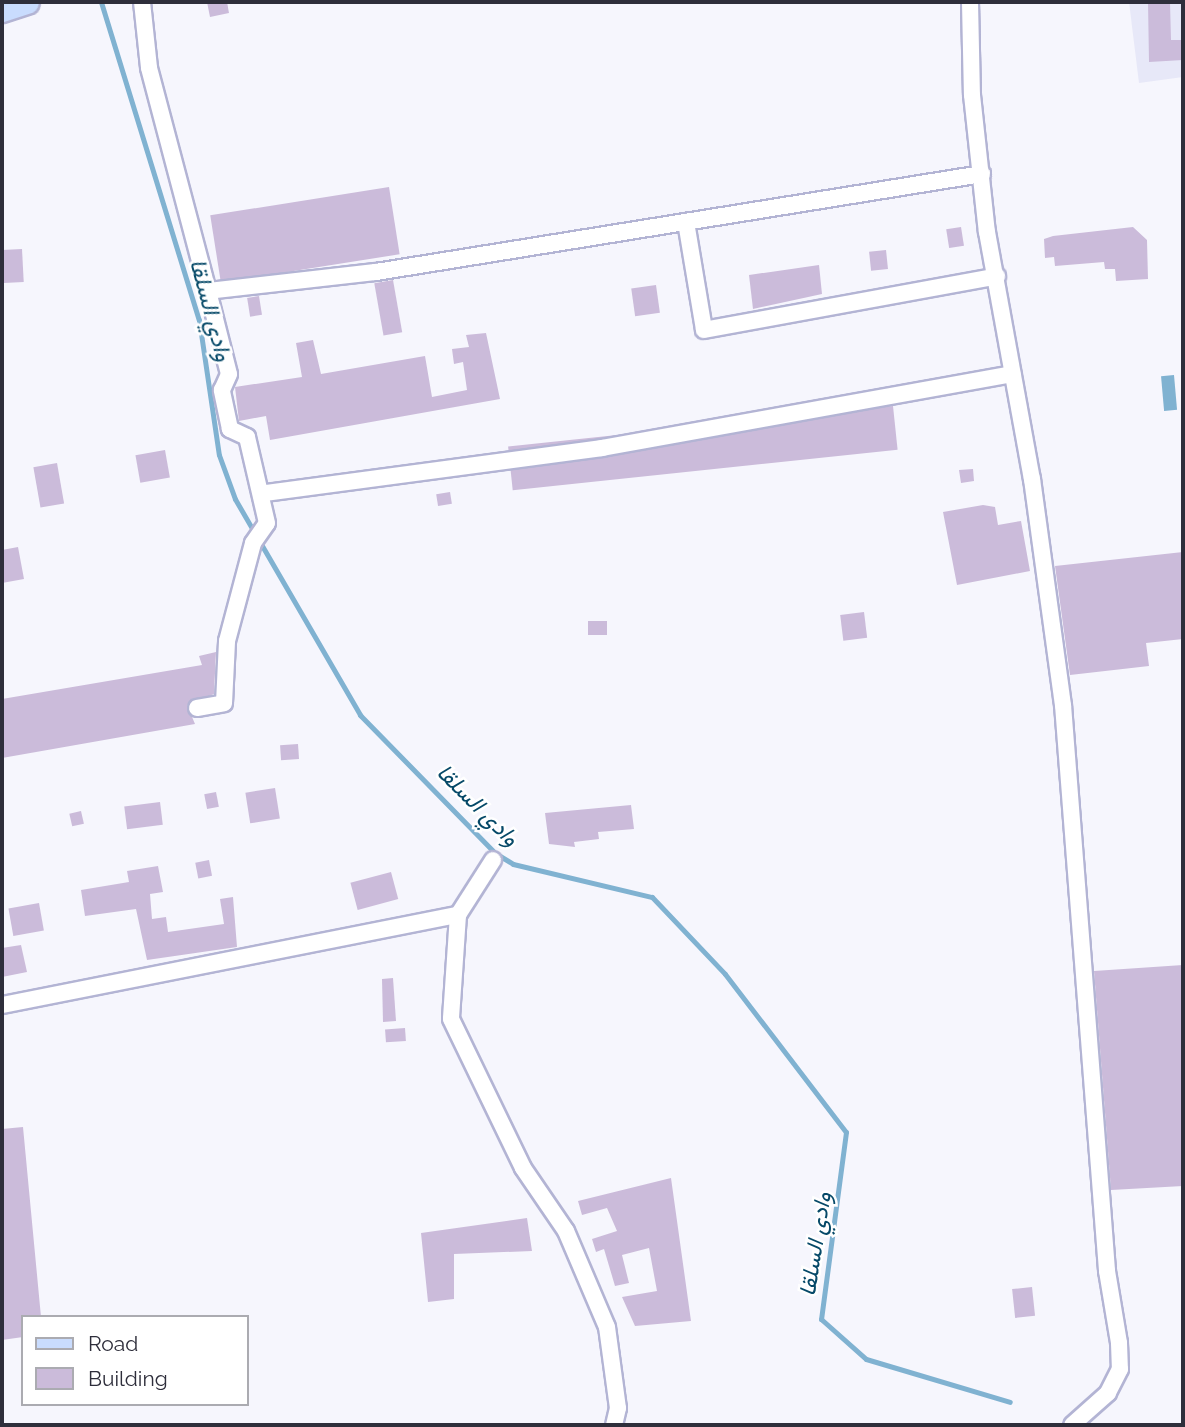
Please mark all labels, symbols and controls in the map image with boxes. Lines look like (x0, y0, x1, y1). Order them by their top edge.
water label: وادي السلقا (184, 256, 238, 364)
water label: وادي السلقا (431, 758, 525, 852)
water label: وادي السلقا (793, 1190, 837, 1298)
legend (21, 1315, 248, 1406)
text: Road (88, 1331, 138, 1356)
text: Building (88, 1366, 168, 1391)

